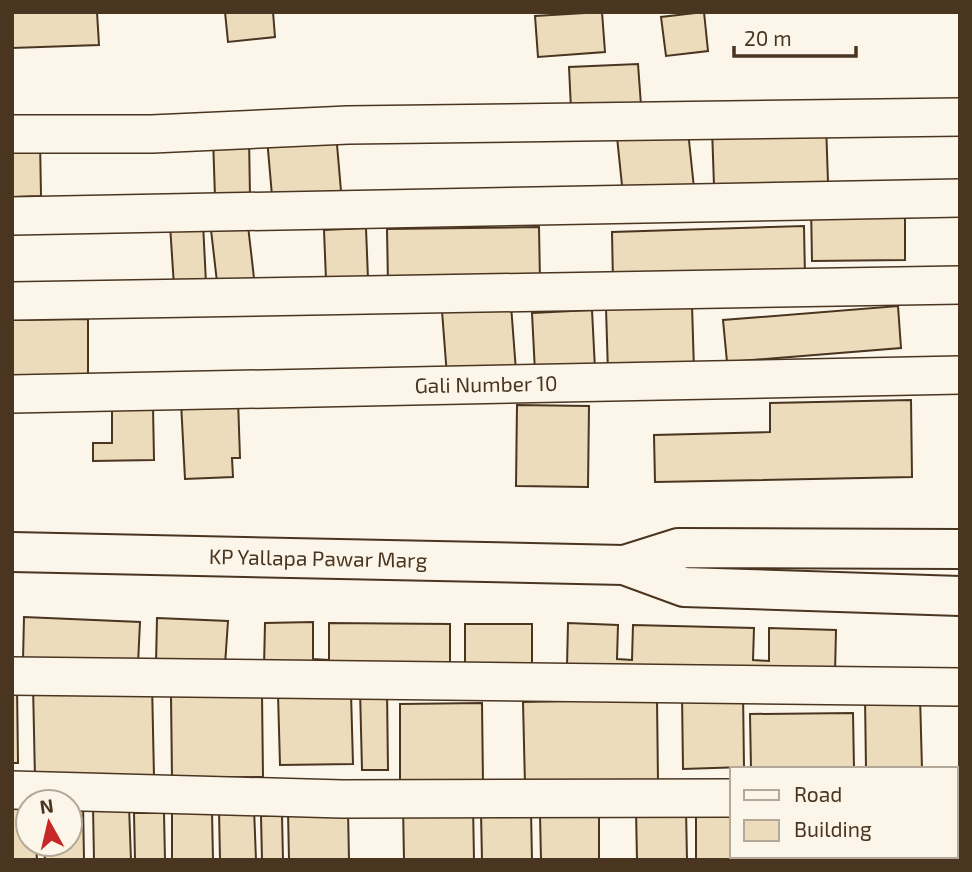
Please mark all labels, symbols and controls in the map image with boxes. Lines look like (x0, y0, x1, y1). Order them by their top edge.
scale bar (734, 14, 856, 58)
text: 20 m (744, 25, 792, 50)
street label: Gali Number 10 (414, 370, 558, 397)
street label: KP Yallapa Pawar Marg (209, 543, 428, 572)
legend (730, 767, 958, 858)
text: Road (794, 781, 842, 806)
north arrow (14, 788, 84, 858)
text: N (38, 793, 55, 818)
text: Building (794, 816, 872, 841)

